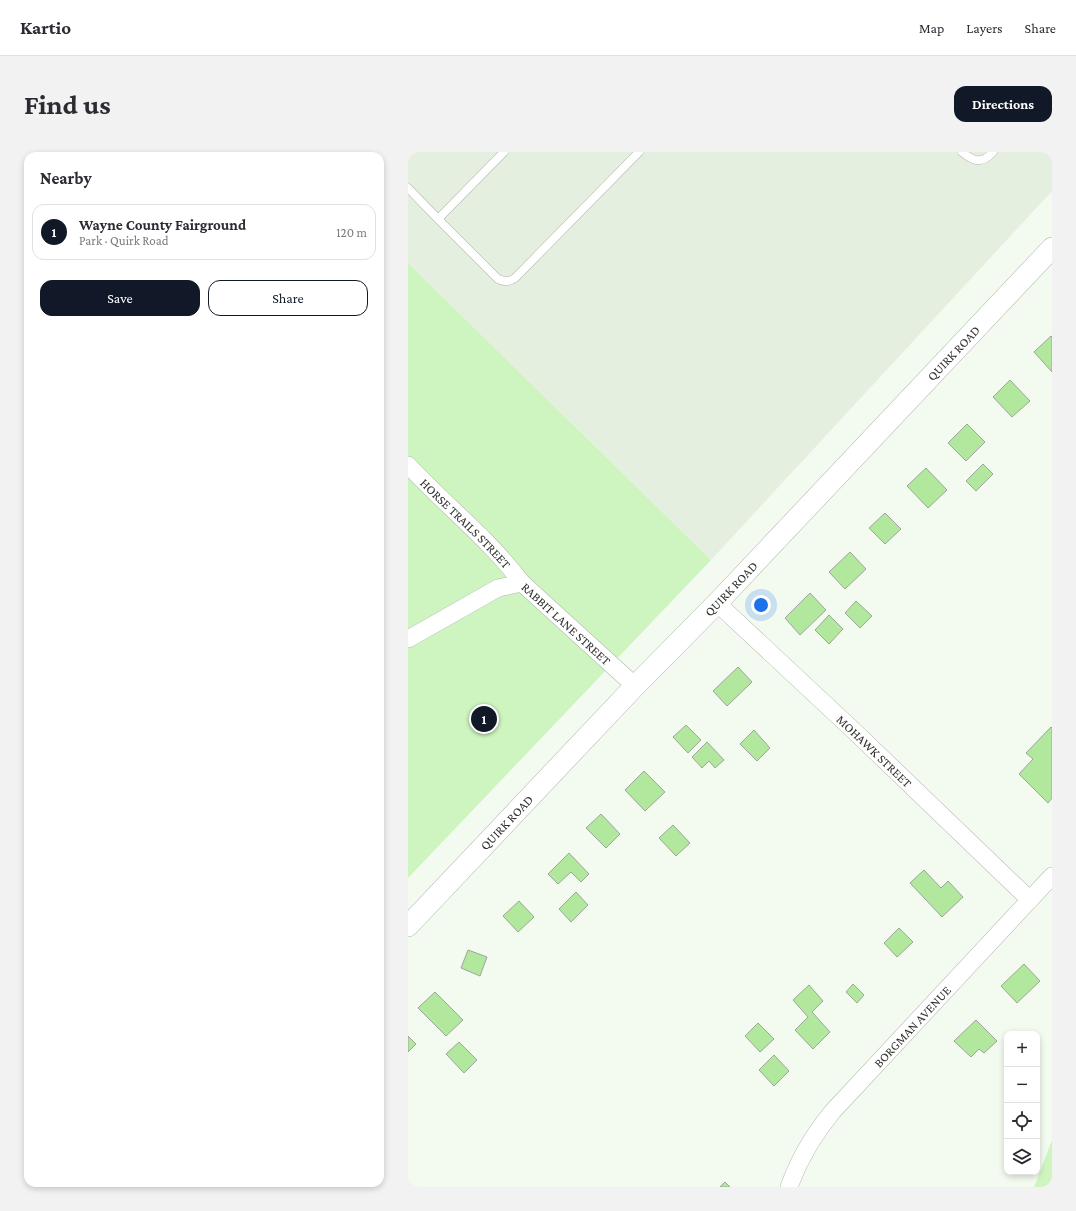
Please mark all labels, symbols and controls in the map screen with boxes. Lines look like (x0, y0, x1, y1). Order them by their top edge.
text: Kartio (20, 17, 71, 38)
text: Map (919, 20, 944, 36)
text: Layers (966, 20, 1003, 36)
text: Share (1025, 20, 1056, 36)
button: Directions (954, 86, 1052, 122)
text: Find us (24, 89, 111, 120)
text: Nearby (40, 169, 92, 188)
text: Wayne County Fairground (79, 217, 246, 233)
text: 1 (52, 225, 56, 240)
text: 120 m (336, 225, 367, 240)
text: Park · Quirk Road (79, 233, 169, 248)
button: Save (40, 280, 200, 316)
button: Share (208, 280, 368, 316)
street label: QUIRK ROAD (924, 323, 983, 384)
street label: HORSE TRAILS STREET (417, 475, 514, 572)
street label: QUIRK ROAD (701, 558, 761, 619)
street label: RABBIT LANE STREET (518, 579, 614, 668)
your location (751, 595, 771, 615)
pin: 1 (471, 704, 497, 734)
street label: MOHAWK STREET (833, 712, 915, 791)
street label: QUIRK ROAD (477, 792, 536, 853)
street label: BORGMAN AVENUE (871, 983, 954, 1071)
map controls (1004, 1031, 1040, 1175)
button: + (1004, 1031, 1040, 1067)
button: − (1004, 1067, 1040, 1103)
button: locate (1004, 1103, 1040, 1139)
button: layers (1004, 1139, 1040, 1175)

